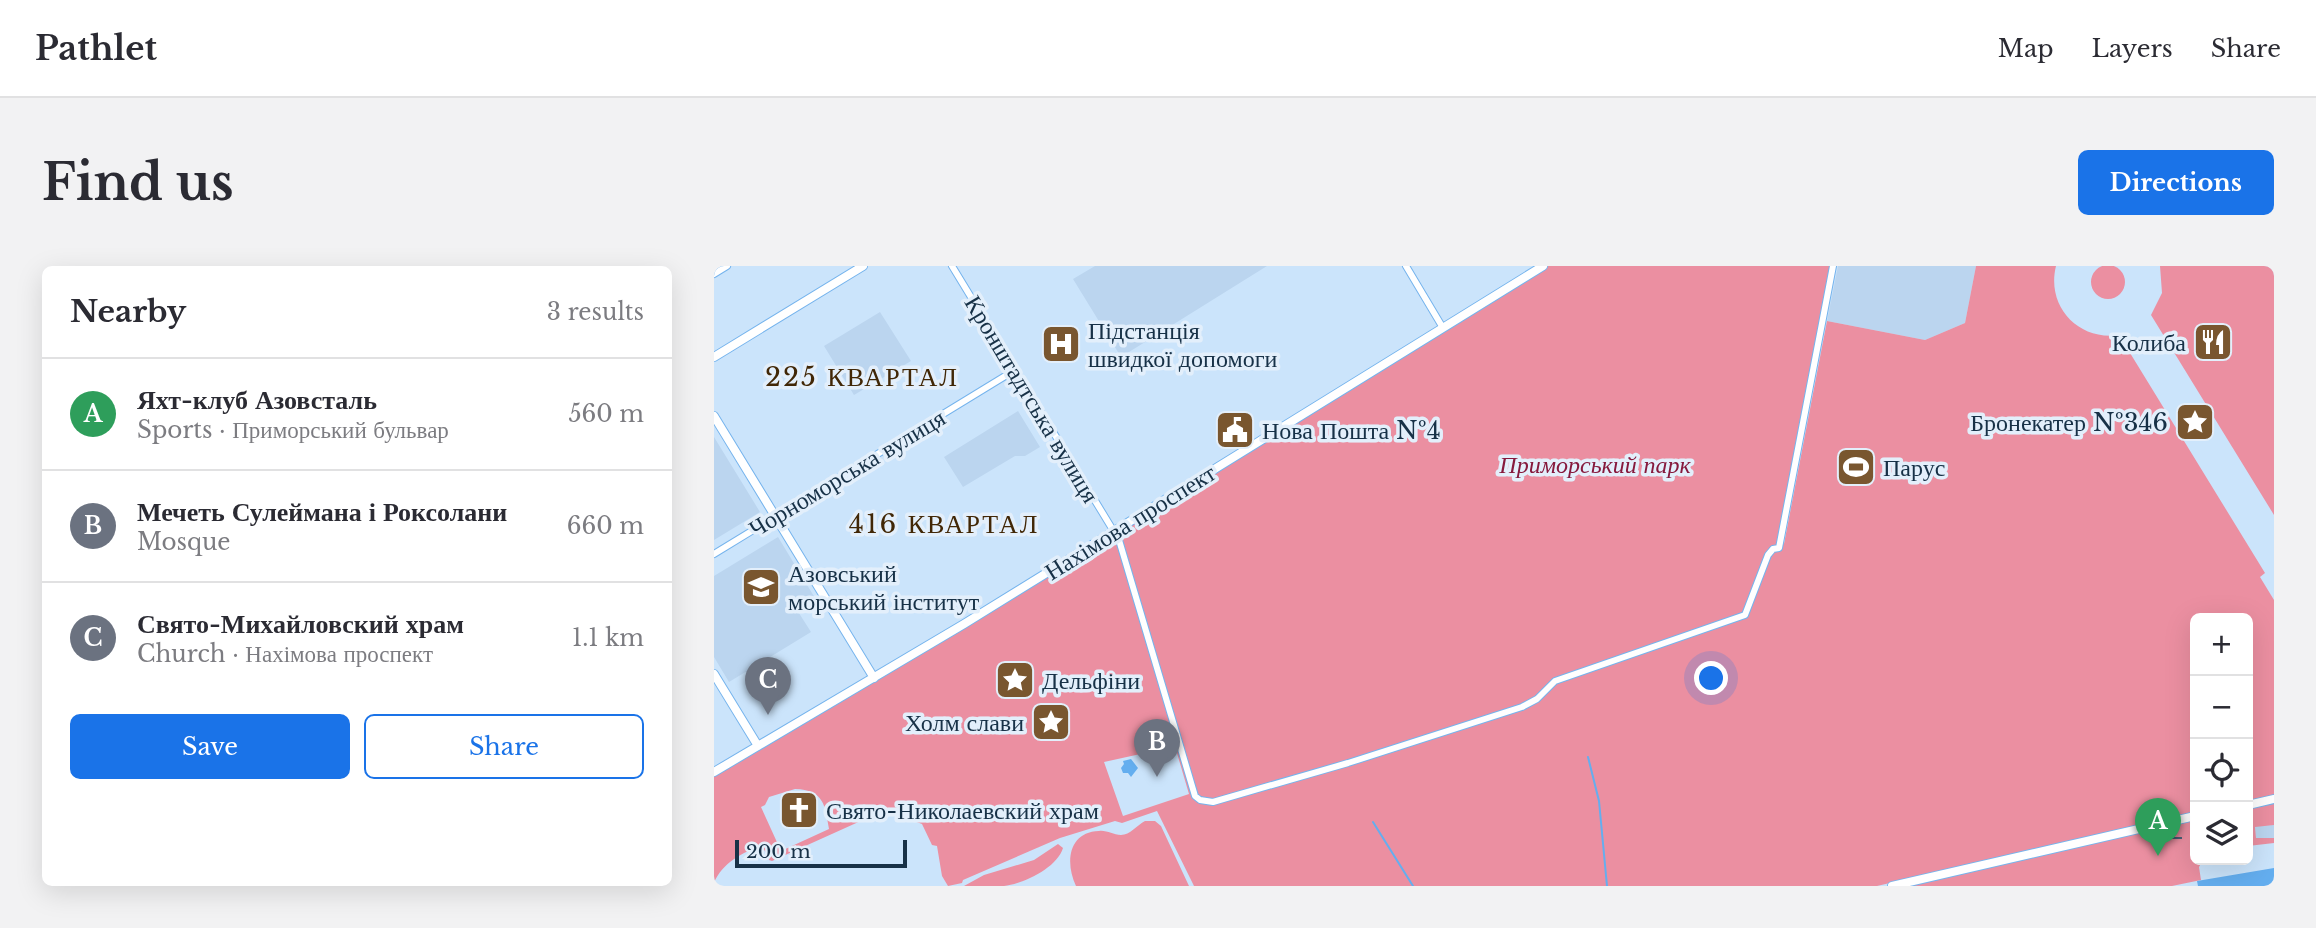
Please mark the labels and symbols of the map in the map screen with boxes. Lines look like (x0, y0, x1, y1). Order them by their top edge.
street label: Кронштадтська вулиця (959, 290, 1105, 508)
place label: Підстанція швидкої допомоги (1088, 316, 1277, 373)
restaurant icon: Колиба (2192, 321, 2234, 363)
hospital icon: Підстанція швидкої допомоги (1040, 323, 1082, 365)
place label: Колиба (2112, 328, 2186, 357)
district label: 225 КВАРТАЛ (765, 361, 959, 393)
place icon: Бронекатер №346 (2174, 401, 2216, 443)
street label: Чорноморська вулиця (744, 403, 950, 543)
place label: Бронекатер №346 (1970, 408, 2168, 437)
public building icon: Нова Пошта №4 (1214, 409, 1256, 451)
place label: Нова Пошта №4 (1262, 416, 1441, 445)
sports icon: Парус (1835, 446, 1877, 488)
park label: Приморський парк (1498, 450, 1691, 479)
place label: Парус (1883, 453, 1945, 482)
street label: Нахімова проспект (1039, 458, 1221, 586)
district label: 416 КВАРТАЛ (849, 508, 1039, 540)
place label: Азовський морський інститут (788, 559, 980, 616)
school or university icon: Азовський морський інститут (740, 566, 782, 608)
pin: C (745, 657, 791, 715)
place icon: Дельфіни (994, 659, 1036, 701)
your location (1694, 661, 1728, 695)
place label: Дельфіни (1042, 666, 1140, 695)
place icon: Холм слави (1030, 701, 1072, 743)
place label: Холм слави (905, 708, 1024, 737)
pin: B (1134, 719, 1180, 777)
church icon: Свято-Николаевский храм (778, 789, 820, 831)
place label: Свято-Николаевский храм (826, 796, 1099, 825)
pin: A (2135, 798, 2181, 856)
scale bar (735, 837, 906, 869)

